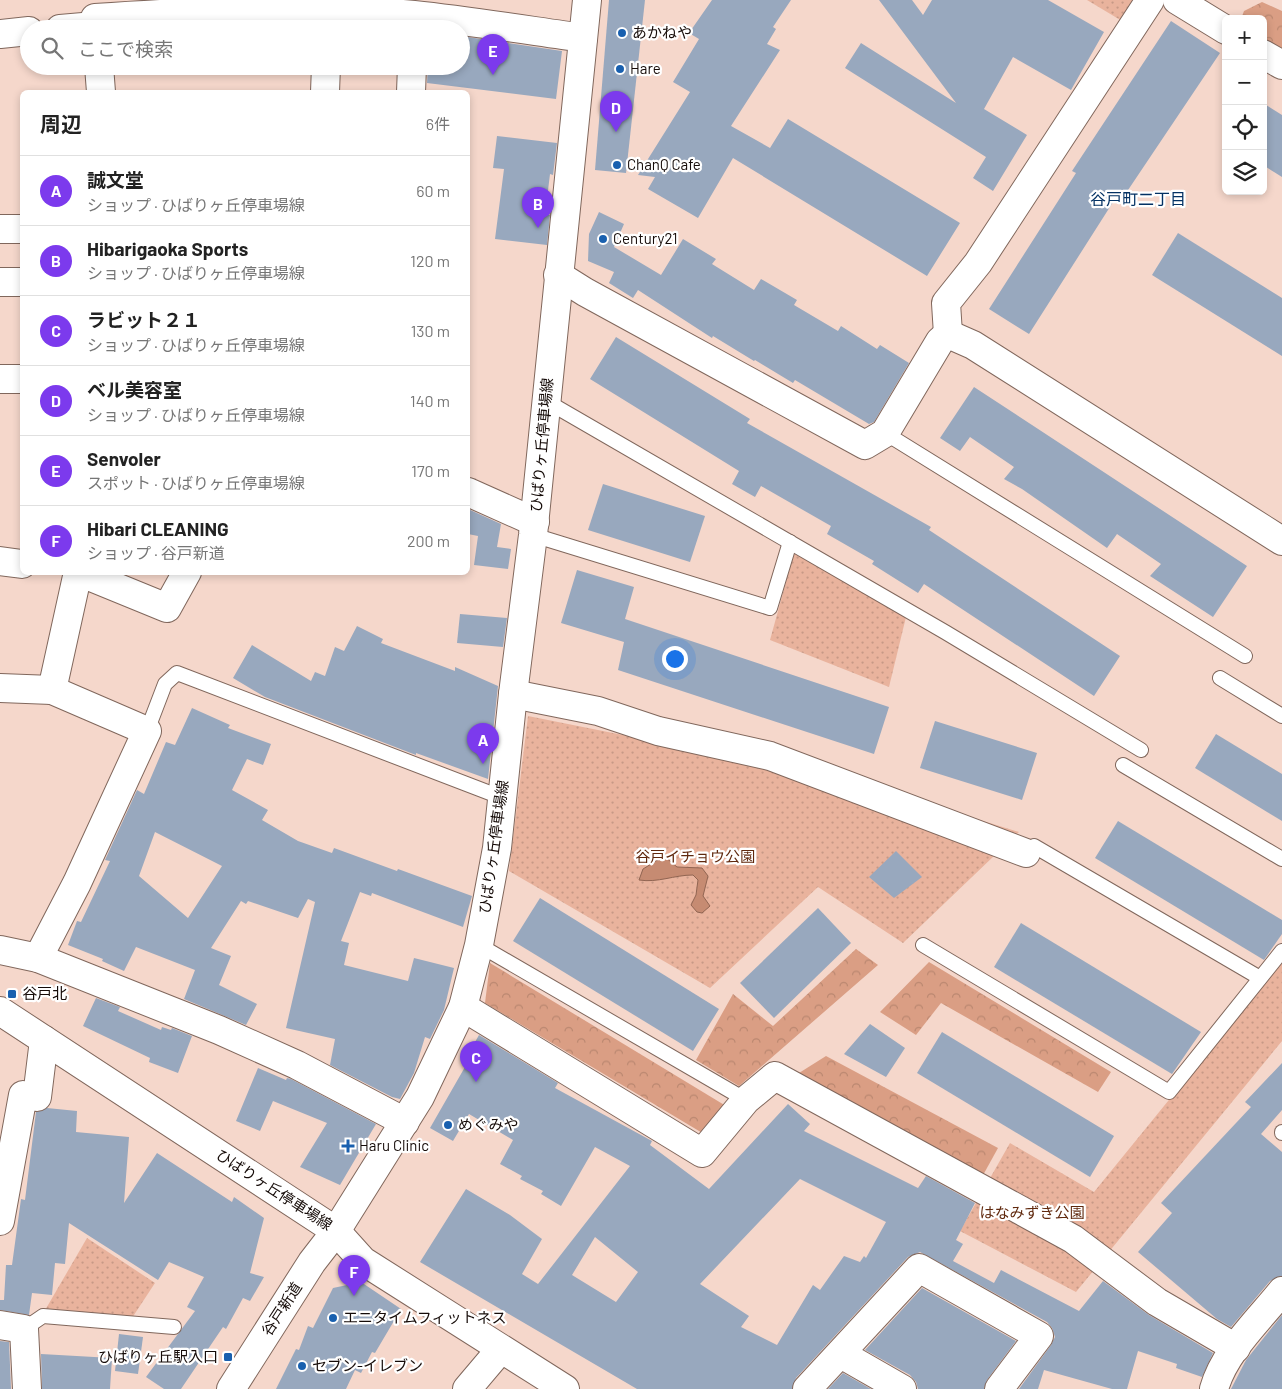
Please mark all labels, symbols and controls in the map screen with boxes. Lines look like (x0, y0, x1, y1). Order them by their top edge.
map controls (1222, 15, 1267, 195)
button: + (1222, 15, 1267, 60)
search box (20, 20, 470, 75)
place label: あかねや (632, 23, 692, 41)
marker: あかねや (616, 27, 628, 39)
icon: search (38, 34, 66, 62)
pin: E (477, 34, 509, 75)
text: ここで検索 (78, 37, 173, 60)
place label: Hare (630, 59, 661, 77)
button: − (1222, 60, 1267, 105)
marker: Hare (614, 63, 626, 75)
pin: D (600, 91, 632, 132)
button: locate (1222, 105, 1267, 150)
text: 周辺 (40, 111, 82, 136)
text: 6件 (426, 114, 450, 133)
button: layers (1222, 150, 1267, 195)
place label: ChanQ Cafe (627, 155, 701, 173)
marker: ChanQ Cafe (611, 159, 623, 171)
text: 誠文堂 (87, 168, 144, 191)
text: A (51, 181, 61, 200)
text: 60 m (416, 181, 450, 200)
pin: B (522, 187, 554, 228)
district label: 谷戸町二丁目 (1090, 189, 1186, 208)
text: ショップ · ひばりヶ丘停車場線 (87, 195, 305, 214)
place label: Century21 (613, 229, 678, 247)
marker: Century21 (597, 233, 609, 245)
text: Hibarigaoka Sports (87, 237, 248, 260)
text: B (51, 251, 61, 270)
text: 120 m (410, 251, 450, 270)
text: ショップ · ひばりヶ丘停車場線 (87, 263, 305, 282)
text: ラビット２１ (87, 308, 201, 331)
text: C (51, 321, 61, 340)
text: 130 m (411, 321, 450, 340)
text: ショップ · ひばりヶ丘停車場線 (87, 335, 305, 354)
street label: ひばりヶ丘停車場線 (526, 377, 556, 513)
text: ベル美容室 (87, 378, 182, 401)
text: D (51, 391, 61, 410)
text: 140 m (410, 391, 450, 410)
text: ショップ · ひばりヶ丘停車場線 (87, 405, 305, 424)
text: Senvoler (87, 447, 161, 470)
text: E (51, 461, 61, 480)
text: 170 m (411, 461, 450, 480)
text: スポット · ひばりヶ丘停車場線 (87, 473, 305, 492)
text: Hibari CLEANING (87, 517, 229, 540)
text: F (52, 531, 60, 550)
text: 200 m (407, 531, 450, 550)
text: ショップ · 谷戸新道 (87, 543, 225, 562)
your location (662, 646, 688, 672)
pin: A (467, 723, 499, 764)
street label: ひばりヶ丘停車場線 (475, 779, 511, 915)
park label: 谷戸イチョウ公園 (635, 847, 755, 865)
place label: 谷戸北 (22, 984, 67, 1002)
marker: 谷戸北 (6, 988, 18, 1000)
pin: C (460, 1041, 492, 1082)
place label: めぐみや (458, 1115, 518, 1133)
marker: めぐみや (442, 1119, 454, 1131)
place label: Haru Clinic (359, 1136, 429, 1154)
marker: Haru Clinic (341, 1139, 355, 1153)
street label: ひばりヶ丘停車場線 (213, 1145, 336, 1233)
park label: はなみずき公園 (979, 1203, 1085, 1221)
pin: F (338, 1255, 370, 1296)
street label: 谷戸新道 (257, 1278, 305, 1339)
place label: エニタイムフィットネス (343, 1308, 507, 1326)
marker: エニタイムフィットネス (327, 1312, 339, 1324)
place label: ひばりヶ丘駅入口 (98, 1347, 218, 1365)
marker: ひばりヶ丘駅入口 (222, 1351, 234, 1363)
place label: セブン-イレブン (312, 1356, 423, 1374)
marker: セブン-イレブン (296, 1360, 308, 1372)

